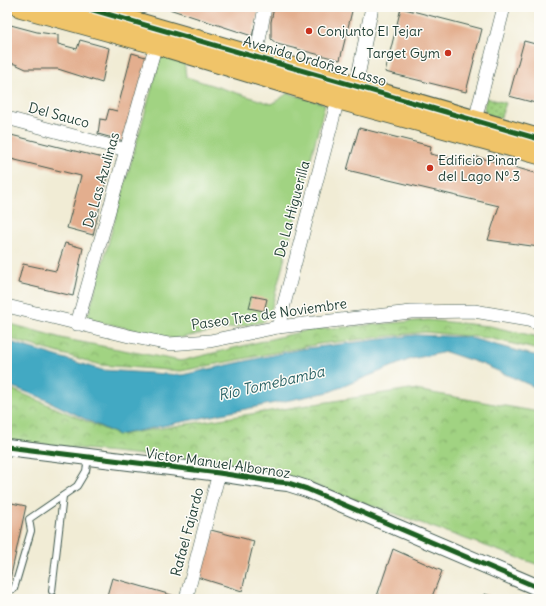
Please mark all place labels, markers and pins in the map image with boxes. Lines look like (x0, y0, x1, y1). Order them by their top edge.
place label: Conjunto El Tejar (317, 22, 423, 40)
marker: Conjunto El Tejar (304, 26, 314, 36)
place label: Target Gym (366, 44, 440, 62)
marker: Target Gym (443, 48, 453, 58)
place label: Edificio Pinar del Lago Nº.3 (438, 151, 520, 185)
marker: Edificio Pinar del Lago Nº.3 (425, 163, 435, 173)

